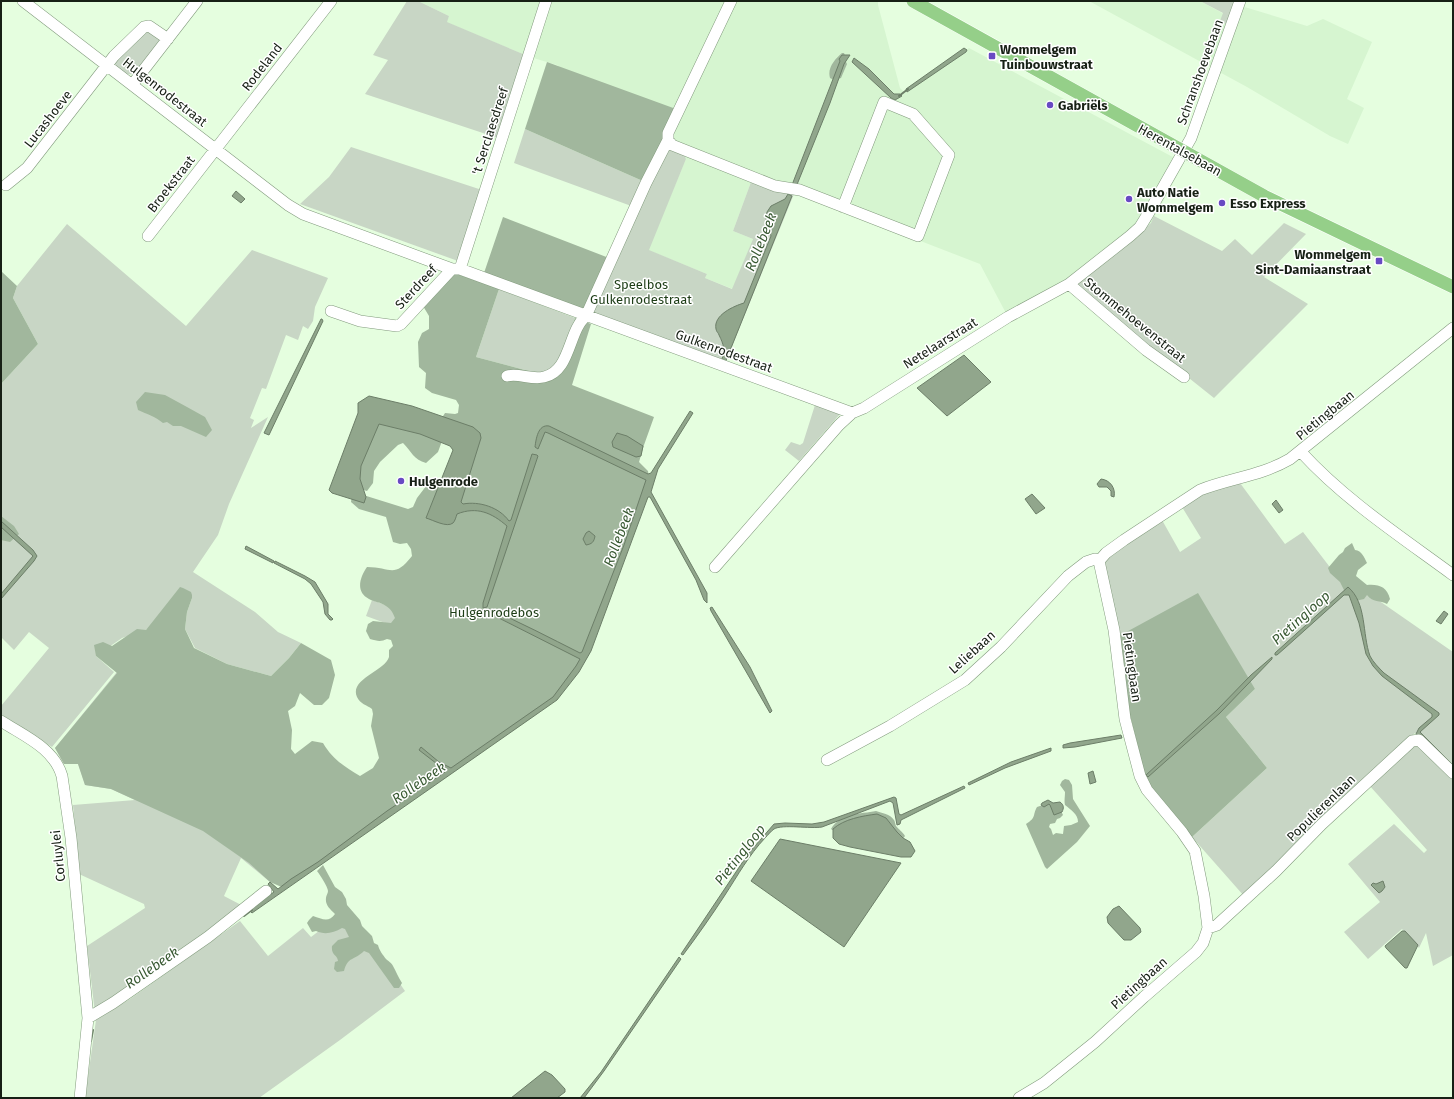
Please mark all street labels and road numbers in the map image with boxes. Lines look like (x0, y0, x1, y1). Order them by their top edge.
street label: Schranshoevebaan (1174, 17, 1226, 127)
street label: Rodeland (239, 40, 285, 94)
street label: Hulgenrodestraat (120, 54, 210, 130)
street label: 't Serclaesdreef (469, 84, 512, 177)
street label: Lucashoeve (21, 87, 75, 151)
street label: Herentalsebaan (1136, 121, 1224, 179)
street label: Broekstraat (144, 152, 198, 215)
street label: Sterdreef (392, 261, 441, 312)
street label: Stommehoevenstraat (1081, 275, 1189, 366)
street label: Netelaarstraat (900, 314, 980, 372)
street label: Gulkenrodestraat (674, 327, 775, 376)
street label: Pietingbaan (1293, 387, 1357, 443)
street label: Leliebaan (946, 627, 998, 677)
street label: Pietingbaan (1120, 631, 1144, 703)
street label: Populierenlaan (1284, 772, 1358, 844)
street label: Corluylei (48, 829, 68, 883)
street label: Pietingbaan (1108, 954, 1170, 1012)

